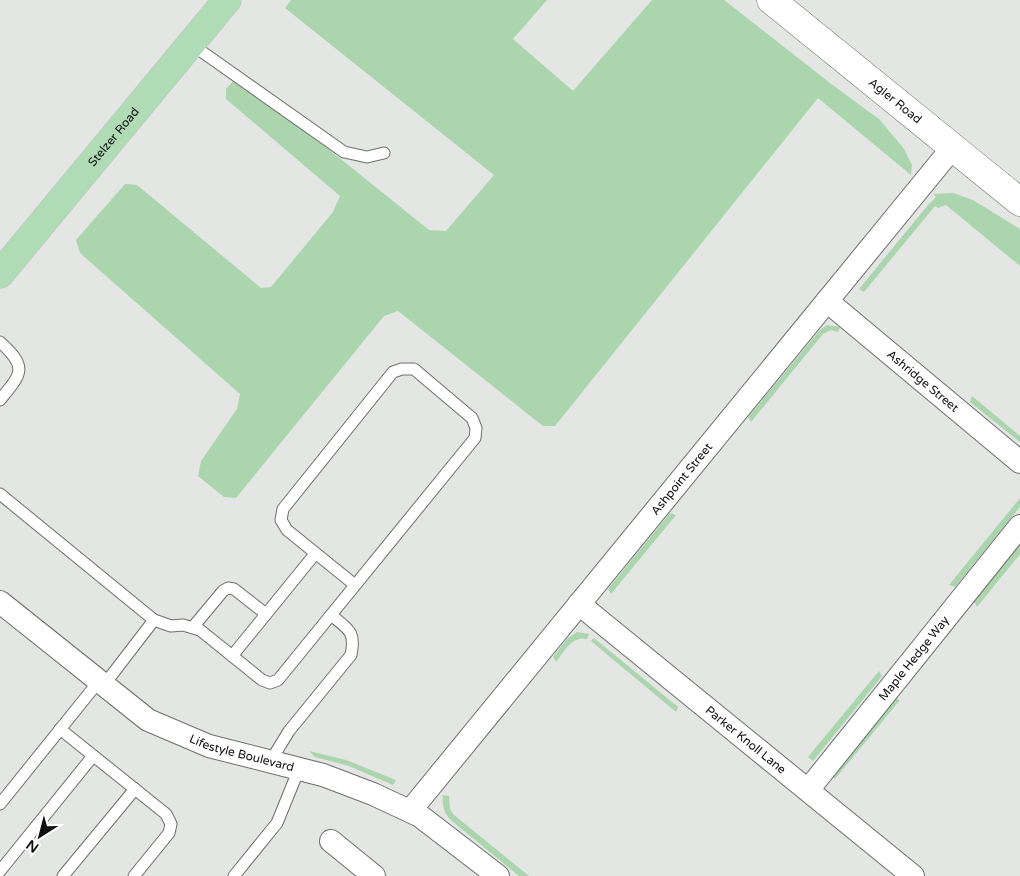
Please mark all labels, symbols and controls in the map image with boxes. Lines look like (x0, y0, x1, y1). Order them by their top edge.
street label: Agler Road (866, 75, 925, 126)
street label: Stelzer Road (85, 105, 142, 169)
street label: Ashridge Street (884, 347, 962, 415)
street label: Ashpoint Street (648, 440, 715, 518)
street label: Maple Hedge Way (876, 613, 952, 703)
street label: Parker Knoll Lane (703, 703, 789, 777)
street label: Lifestyle Boulevard (187, 731, 296, 774)
north arrow (15, 811, 65, 861)
text: N (23, 836, 42, 856)

